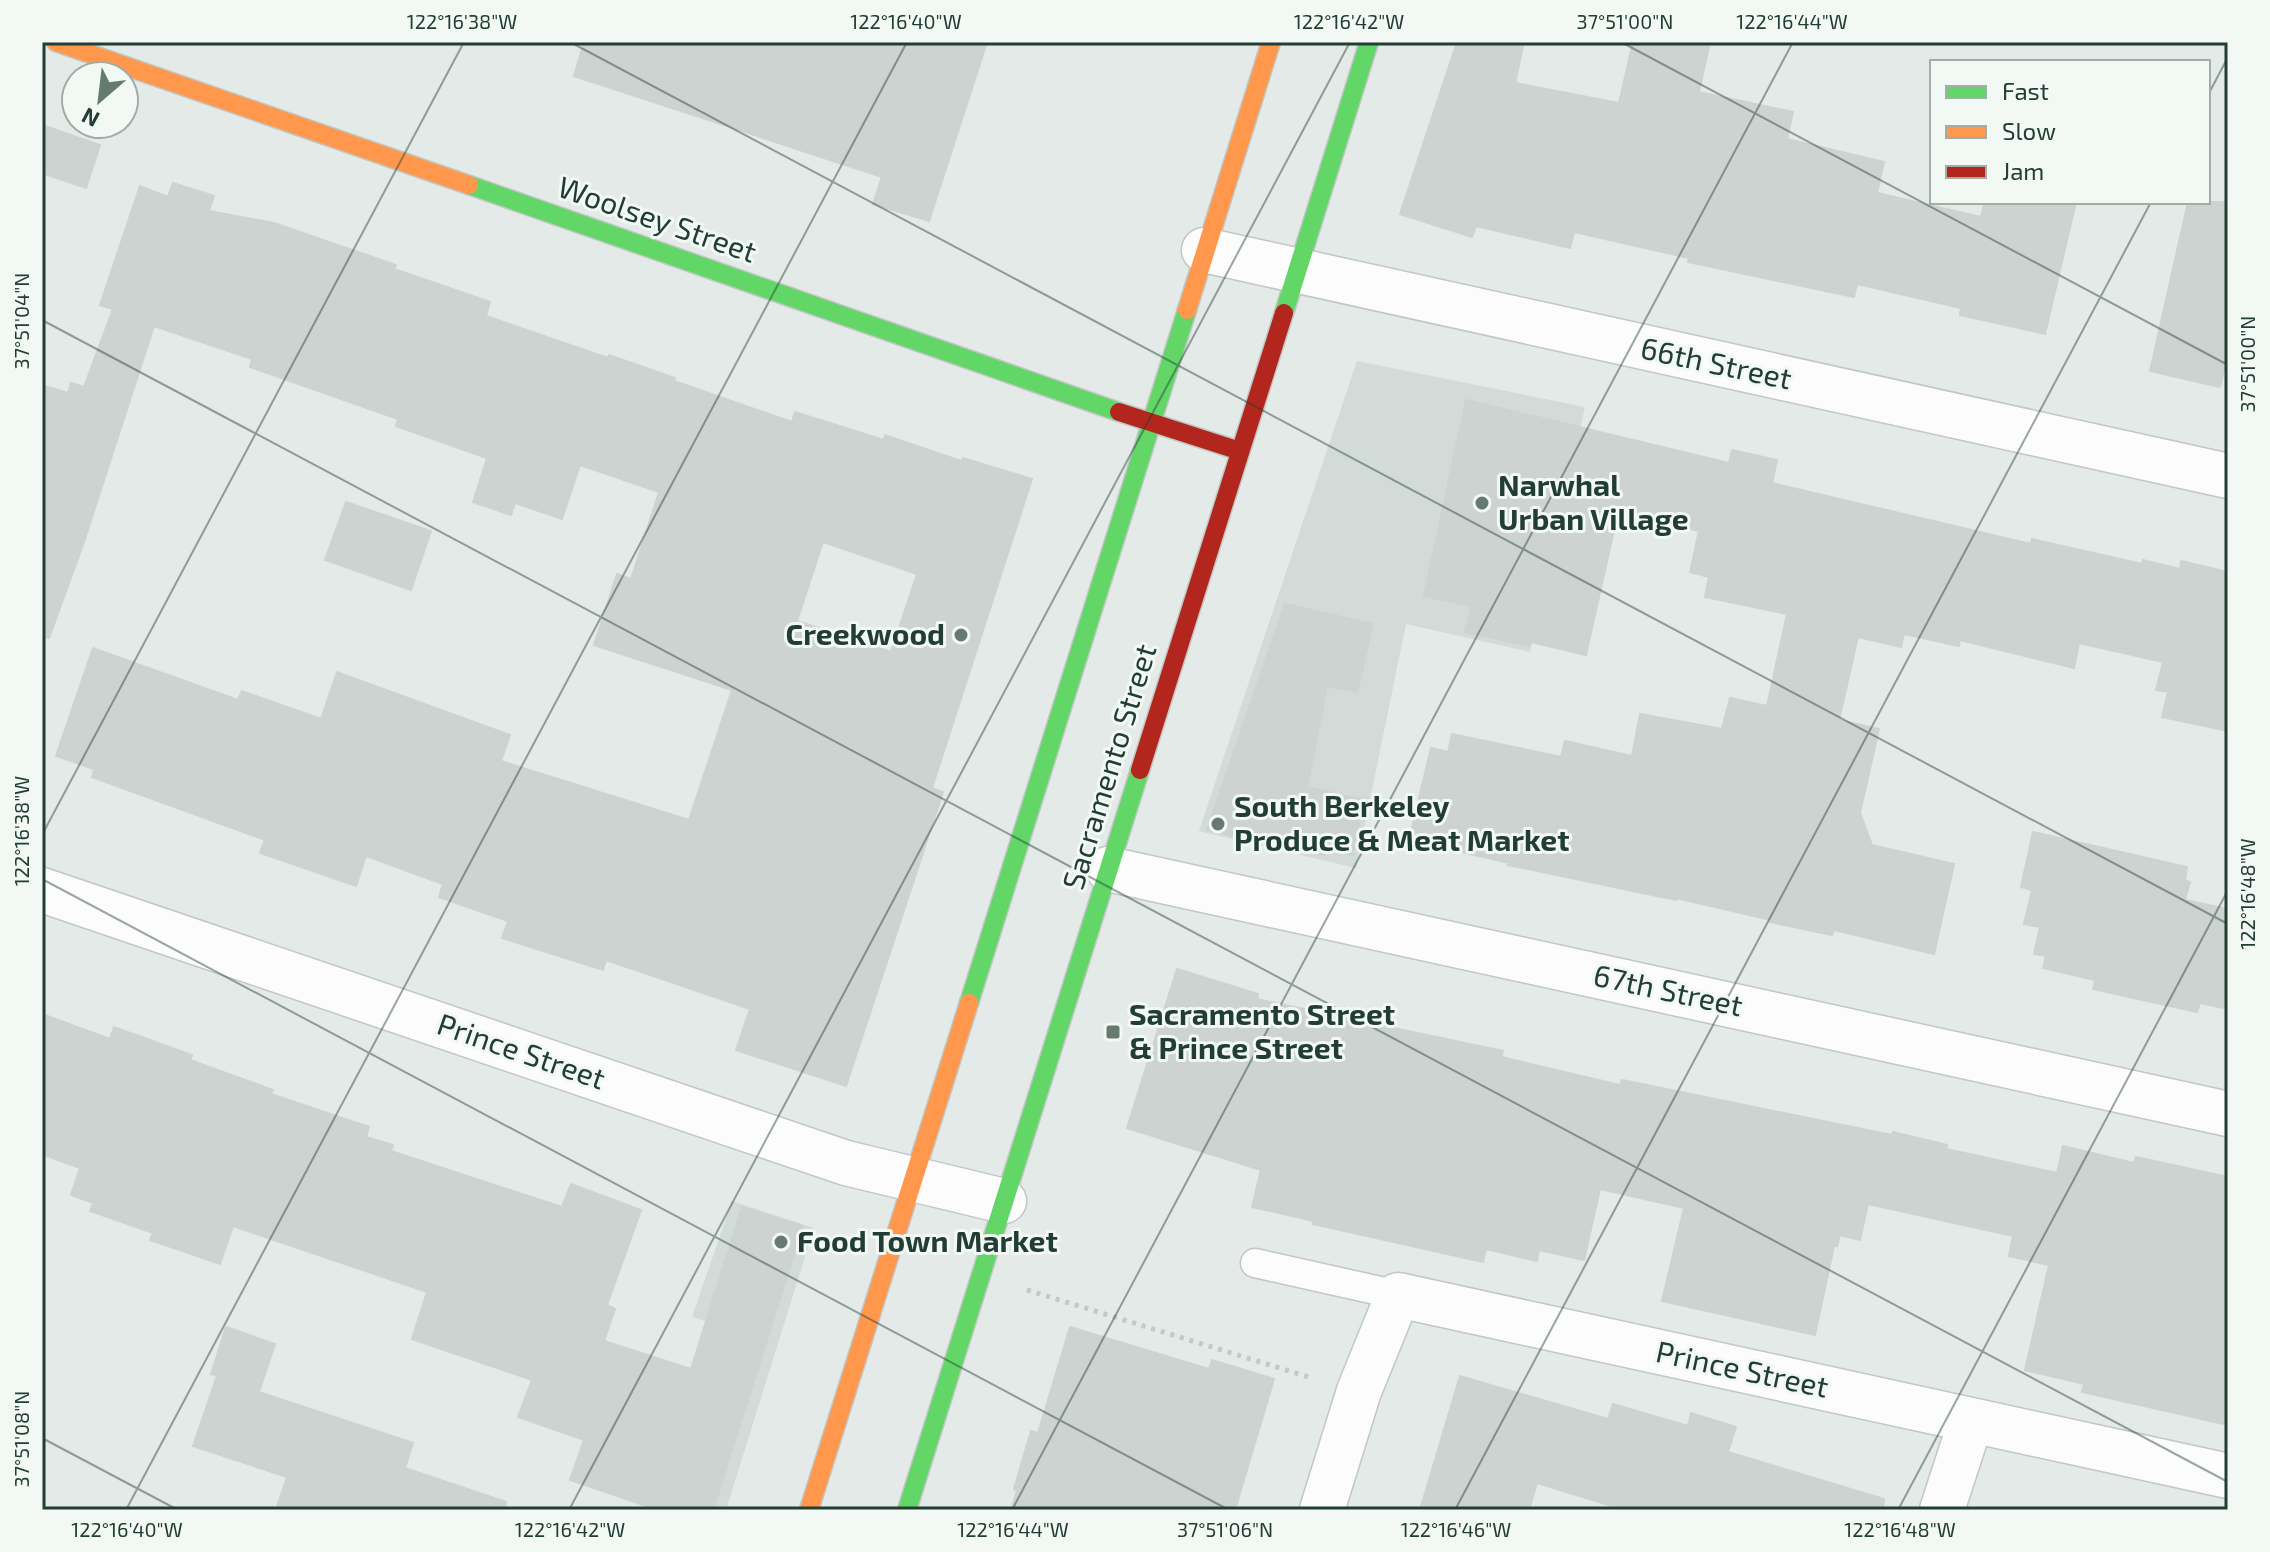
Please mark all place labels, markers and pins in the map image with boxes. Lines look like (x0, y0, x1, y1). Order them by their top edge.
place label: Narwhal Urban Village (1498, 466, 1689, 536)
marker: Narwhal Urban Village (1473, 494, 1491, 512)
place label: Creekwood (786, 615, 945, 651)
marker: Creekwood (952, 626, 970, 644)
place label: South Berkeley Produce & Meat Market (1234, 787, 1569, 857)
marker: South Berkeley Produce & Meat Market (1209, 815, 1227, 833)
place label: Sacramento Street & Prince Street (1129, 995, 1395, 1065)
marker: Sacramento Street & Prince Street (1104, 1023, 1122, 1041)
place label: Food Town Market (797, 1222, 1058, 1258)
marker: Food Town Market (772, 1233, 790, 1251)

